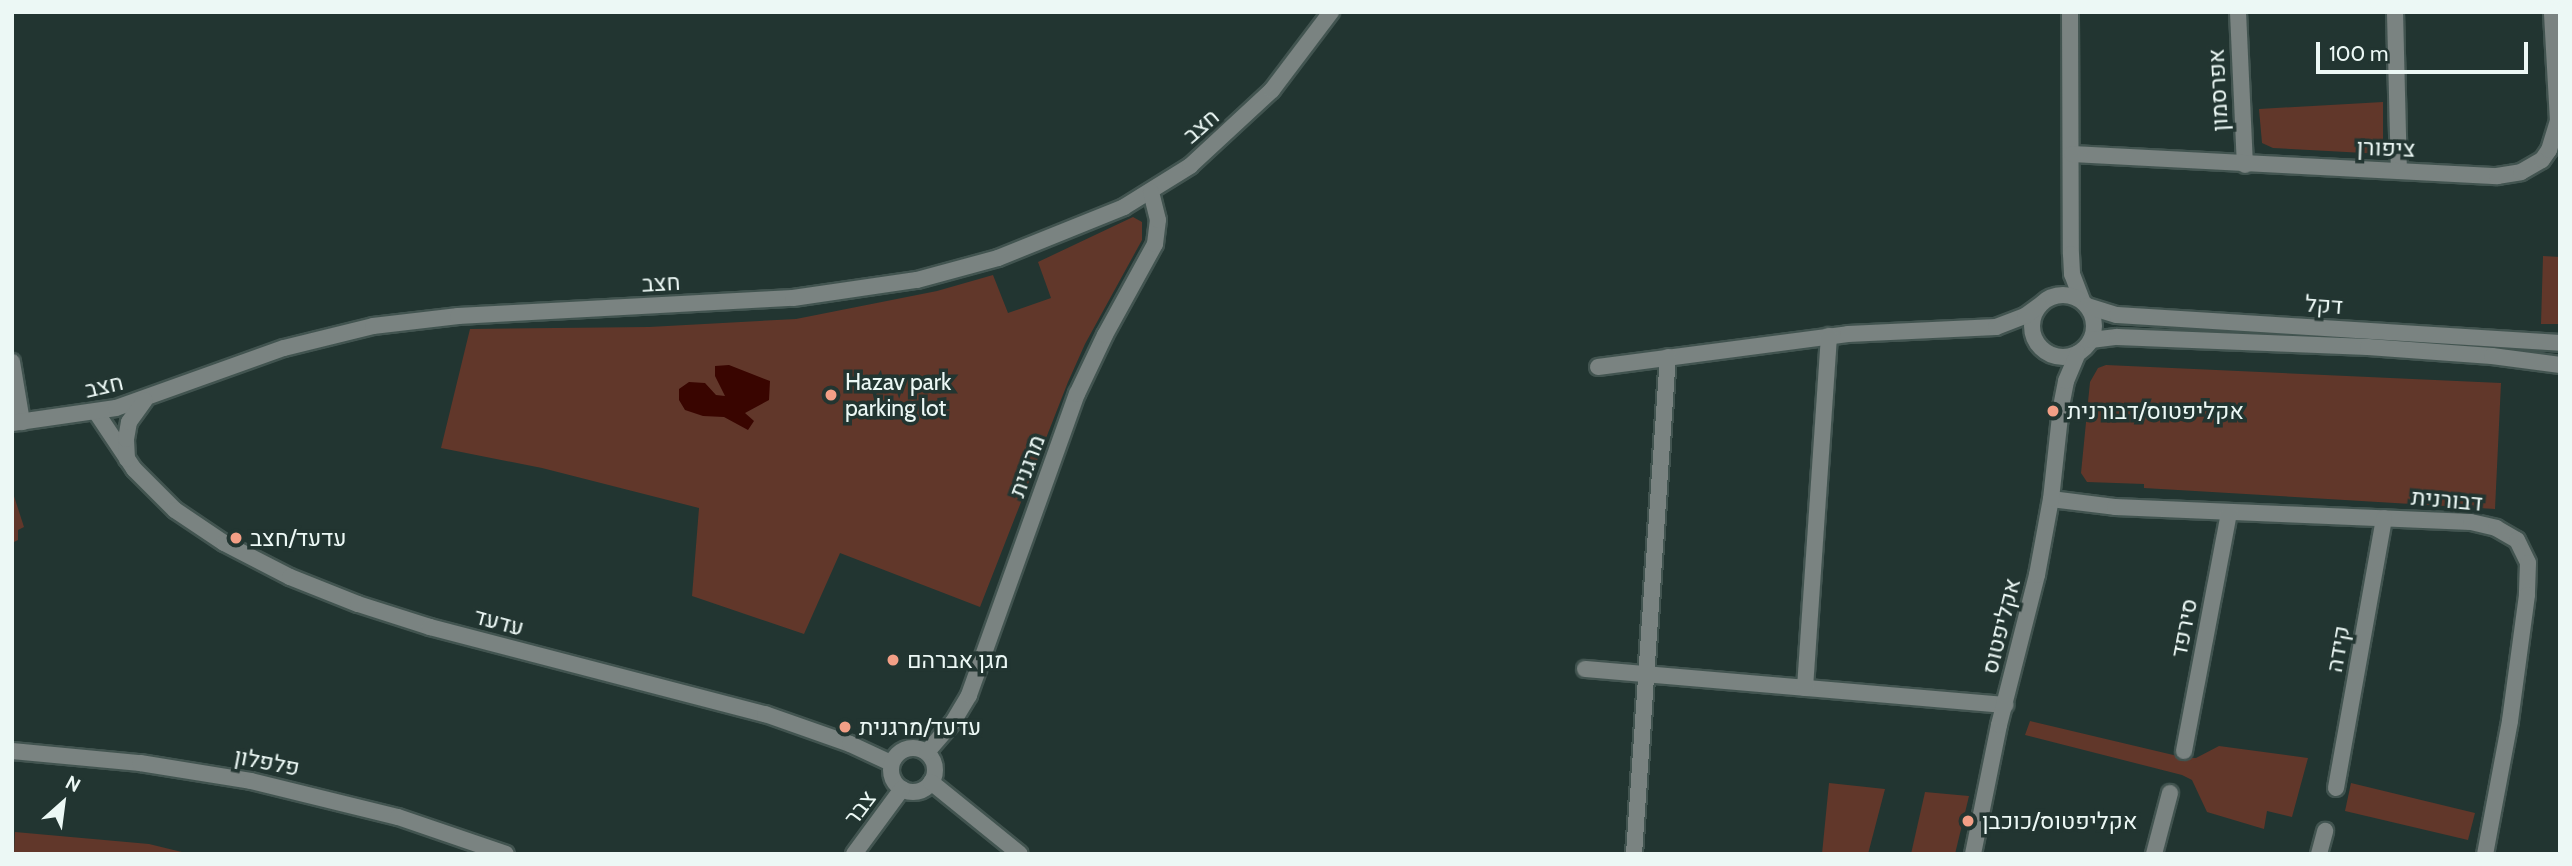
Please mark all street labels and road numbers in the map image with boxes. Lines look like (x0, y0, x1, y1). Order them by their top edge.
street label: אפרסמון (2202, 48, 2234, 132)
street label: חצב (1177, 103, 1225, 149)
street label: ציפורן (2356, 133, 2416, 163)
street label: חצב (641, 268, 681, 298)
street label: דקל (2304, 290, 2344, 320)
street label: חצב (82, 368, 126, 404)
street label: מרגנית (1003, 431, 1051, 501)
street label: דבורנית (2410, 483, 2484, 517)
street label: אקליפטוס (1976, 575, 2026, 677)
street label: סירפד (2165, 596, 2203, 660)
street label: עדעד (471, 602, 527, 642)
street label: קידה (2320, 624, 2356, 674)
street label: פלפלון (232, 742, 302, 782)
street label: צבר (838, 785, 882, 831)

